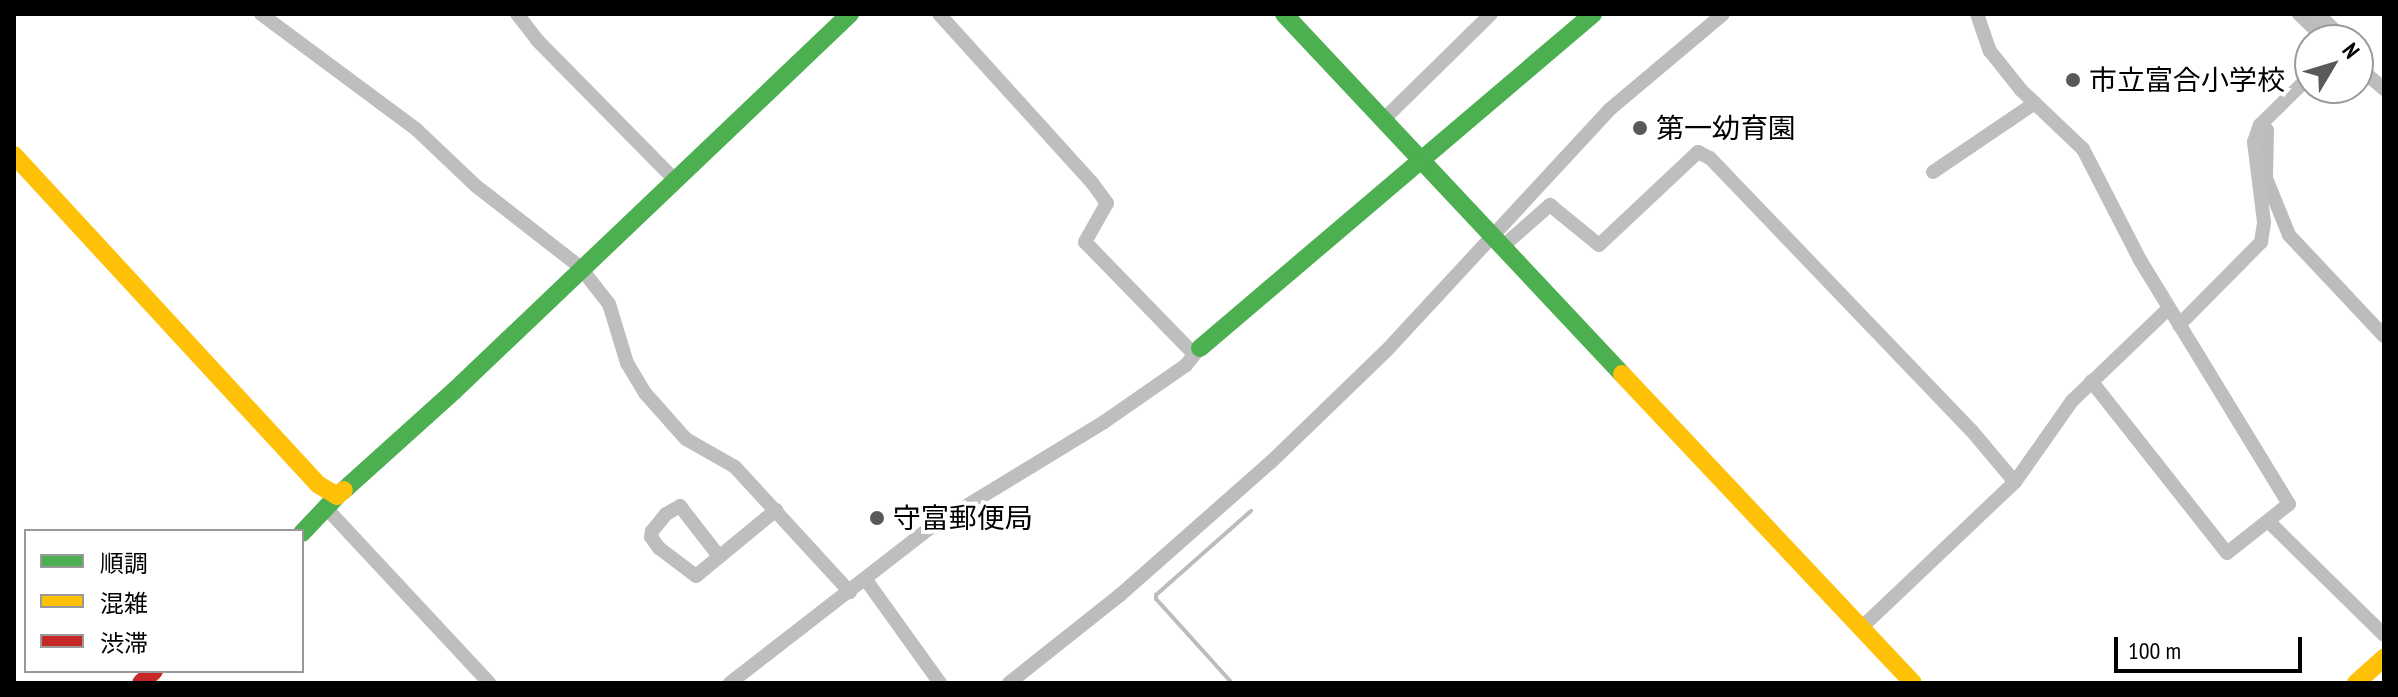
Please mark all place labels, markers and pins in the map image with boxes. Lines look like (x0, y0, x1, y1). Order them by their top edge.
place label: 市立富合小学校 (2089, 63, 2285, 97)
marker: 市立富合小学校 (2064, 71, 2082, 89)
place label: 第一幼育園 (1656, 111, 1796, 145)
marker: 第一幼育園 (1631, 119, 1649, 137)
place label: 守富郵便局 (893, 501, 1033, 535)
marker: 守富郵便局 (868, 509, 886, 527)

